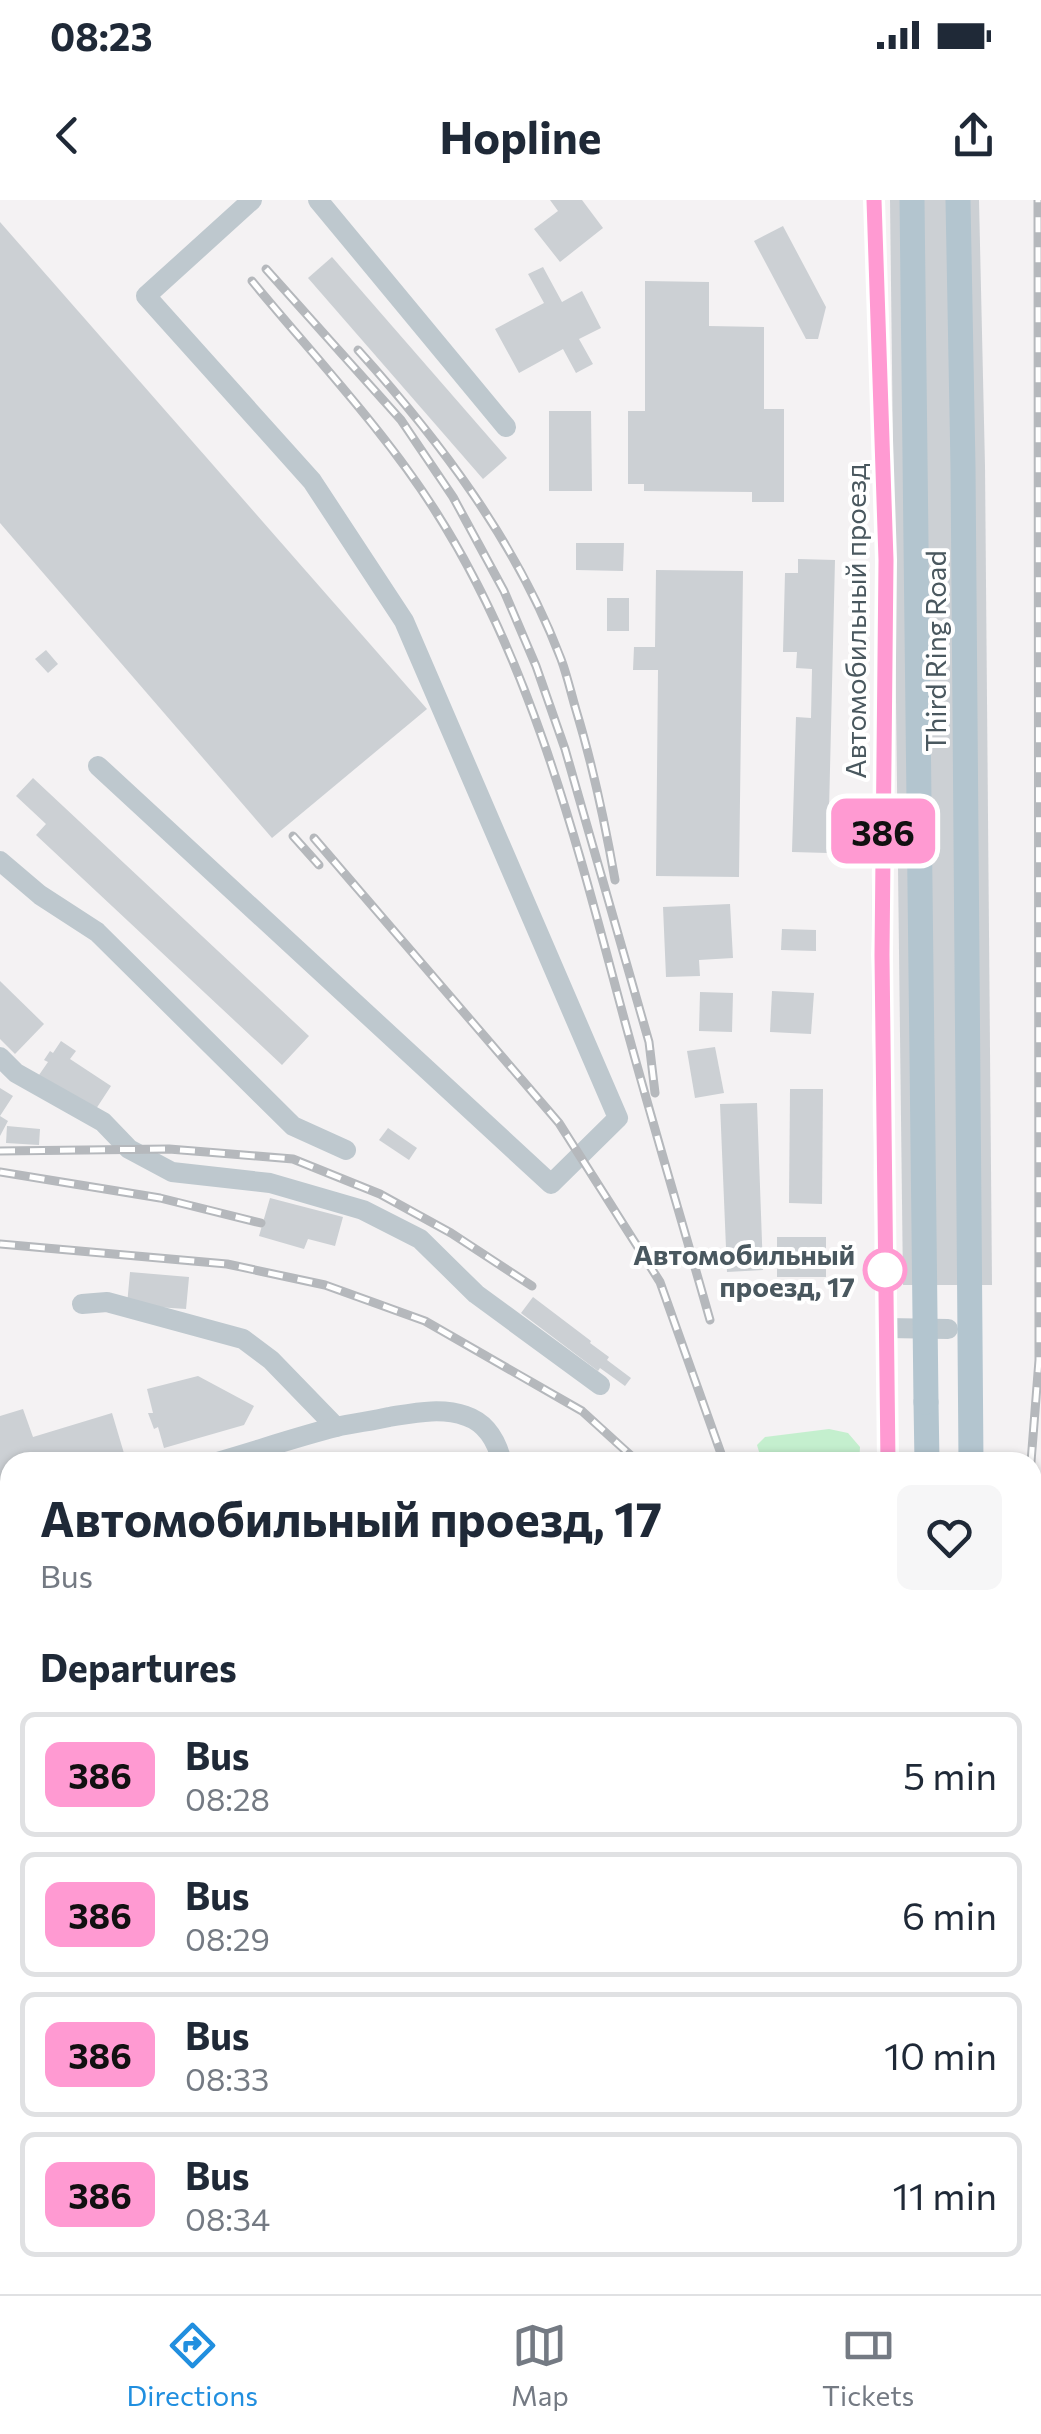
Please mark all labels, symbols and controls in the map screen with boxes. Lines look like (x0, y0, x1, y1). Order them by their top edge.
text: 08:23 (50, 12, 153, 59)
icon: back (40, 108, 95, 163)
text: Hopline (440, 108, 601, 163)
icon: share (946, 108, 1001, 163)
street label: Автомобильный проезд (838, 463, 872, 779)
street label: Third Ring Road (918, 550, 952, 752)
line badge: 386 (826, 798, 940, 864)
text: 386 (851, 810, 915, 853)
place label: Автомобильный проезд, 17 (633, 1237, 855, 1303)
marker: Автомобильный проезд, 17 (864, 1249, 906, 1291)
button: heart (897, 1485, 1002, 1590)
text: Автомобильный проезд, 17 (40, 1488, 662, 1547)
text: Bus (40, 1555, 93, 1595)
text: Departures (40, 1643, 237, 1690)
text: Bus (185, 1731, 250, 1778)
text: 5 min (903, 1751, 997, 1798)
text: 386 (68, 1753, 132, 1796)
text: 08:28 (185, 1778, 270, 1818)
text: Bus (185, 1871, 250, 1918)
text: 6 min (902, 1891, 997, 1938)
text: 386 (68, 1893, 132, 1936)
text: 08:29 (185, 1918, 270, 1958)
text: Bus (185, 2011, 250, 2058)
text: 10 min (884, 2031, 997, 2078)
text: 386 (68, 2033, 132, 2076)
text: 08:33 (185, 2058, 269, 2098)
text: Bus (185, 2151, 250, 2198)
text: 11 min (893, 2171, 997, 2218)
text: 386 (68, 2173, 132, 2216)
text: 08:34 (185, 2198, 270, 2238)
tab: Directions (127, 2318, 258, 2412)
tab: Map (511, 2318, 569, 2412)
tab: Tickets (822, 2318, 914, 2412)

